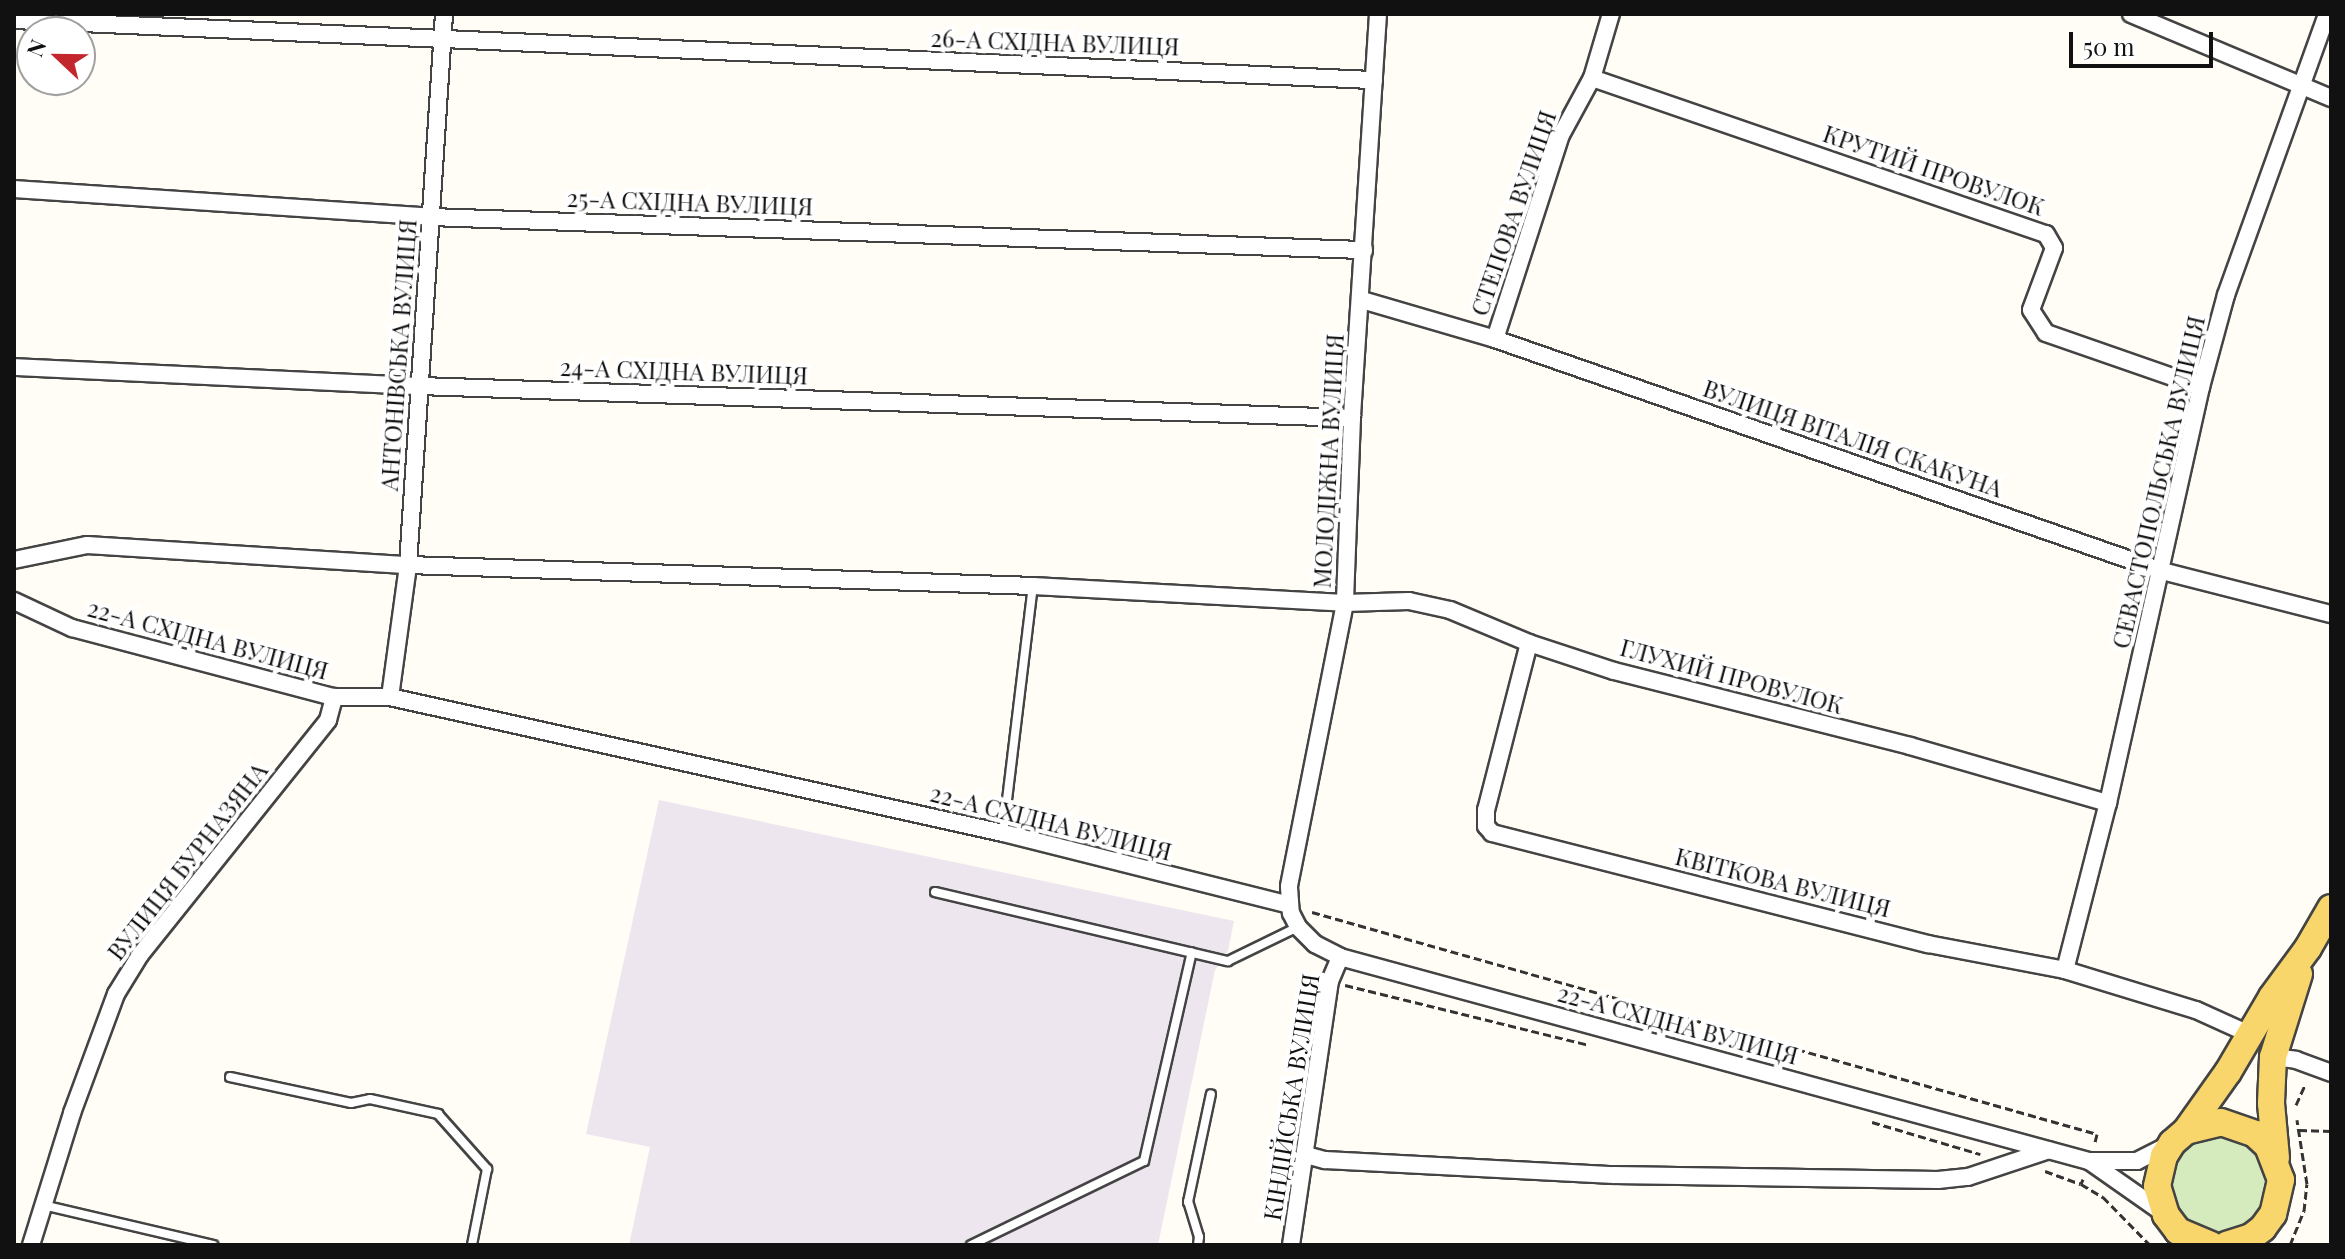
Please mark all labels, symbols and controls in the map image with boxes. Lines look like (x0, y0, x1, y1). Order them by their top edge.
north arrow (16, 16, 96, 96)
scale bar (2073, 16, 2217, 66)
street label: 26-А СХІДНА ВУЛИЦЯ (930, 23, 1180, 61)
text: 50 m (2083, 30, 2135, 62)
text: N (19, 35, 52, 61)
street label: СТЕПОВА ВУЛИЦЯ (1464, 107, 1562, 319)
street label: КРУТИЙ ПРОВУЛОК (1819, 119, 2049, 221)
street label: 25-А СХІДНА ВУЛИЦЯ (566, 183, 814, 221)
street label: АНТОНІВСЬКА ВУЛИЦЯ (374, 218, 422, 492)
street label: СЕВАСТОПОЛЬСЬКА ВУЛИЦЯ (2106, 313, 2210, 651)
street label: МОЛОДІЖНА ВУЛИЦЯ (1307, 333, 1349, 589)
street label: 24-А СХІДНА ВУЛИЦЯ (559, 352, 809, 390)
street label: ВУЛИЦЯ ВІТАЛІЯ СКАКУНА (1700, 373, 2006, 503)
street label: 22-А СХІДНА ВУЛИЦЯ (85, 593, 331, 685)
street label: ГЛУХИЙ ПРОВУЛОК (1617, 632, 1847, 720)
street label: ВУЛИЦЯ БУРНАЗЯНА (101, 756, 273, 966)
street label: 22-А СХІДНА ВУЛИЦЯ (927, 778, 1175, 866)
street label: КВІТКОВА ВУЛИЦЯ (1672, 841, 1894, 923)
street label: КІНДІЙСЬКА ВУЛИЦЯ (1257, 971, 1325, 1223)
street label: 22-А СХІДНА ВУЛИЦЯ (1555, 978, 1801, 1070)

